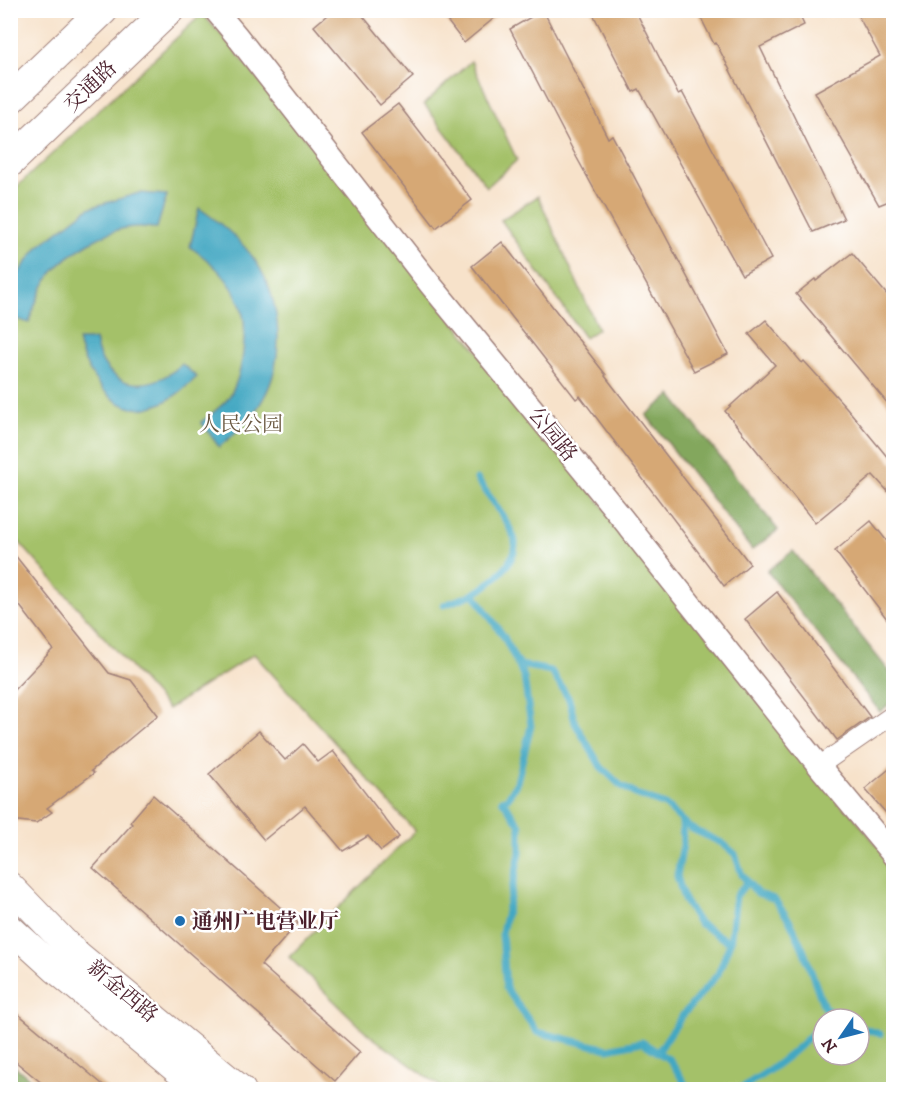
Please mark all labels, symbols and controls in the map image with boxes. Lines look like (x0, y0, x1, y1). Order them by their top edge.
street label: 交通路 (59, 55, 122, 118)
street label: 公园路 (522, 402, 582, 467)
park label: 人民公园 (199, 412, 283, 438)
place label: 通州广电营业厅 (192, 909, 339, 935)
marker: 通州广电营业厅 (173, 914, 187, 928)
street label: 新金西路 (82, 955, 163, 1029)
north arrow (811, 1007, 871, 1067)
text: N (818, 1034, 841, 1056)

